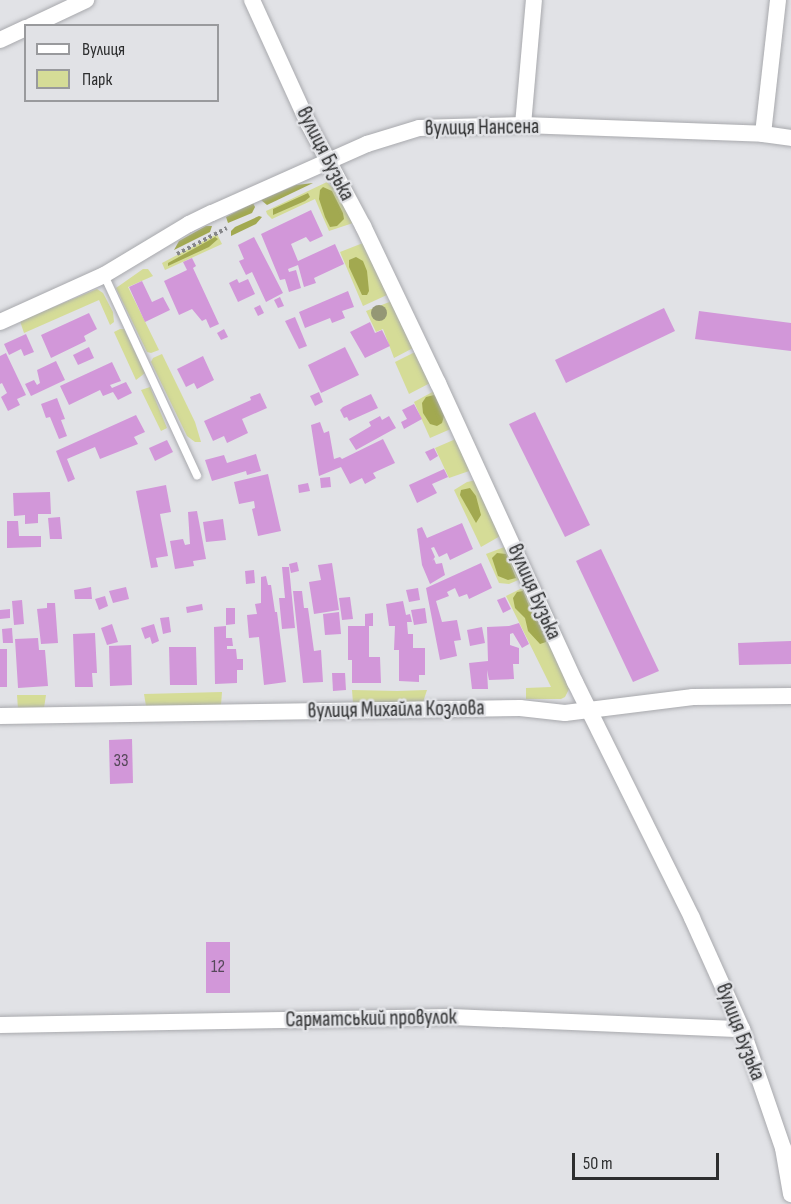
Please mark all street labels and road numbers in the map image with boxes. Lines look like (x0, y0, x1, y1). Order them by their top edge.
street label: вулиця Бузька (291, 103, 359, 205)
street label: вулиця Нансена (425, 114, 539, 142)
street label: вулиця Бузька (502, 540, 566, 644)
street label: вулиця Михайла Козлова (307, 696, 485, 724)
street label: вулиця Бузька (710, 980, 770, 1084)
street label: Сарматський провулок (285, 1005, 457, 1033)

